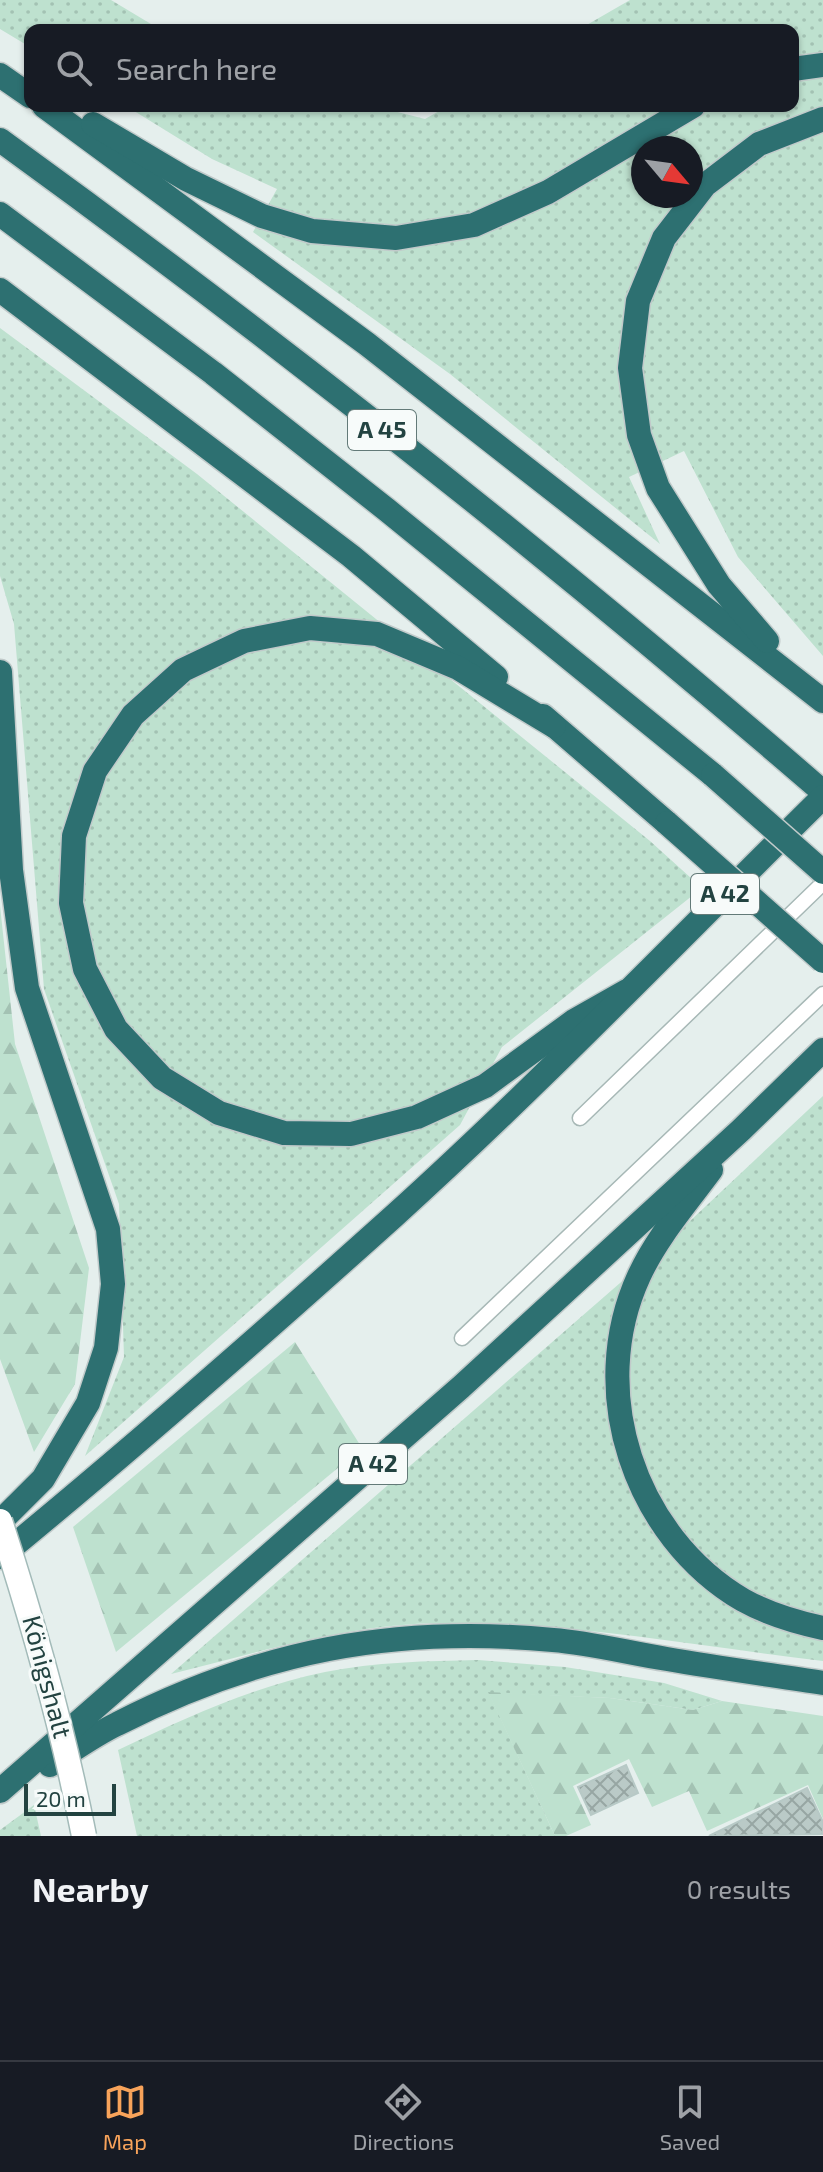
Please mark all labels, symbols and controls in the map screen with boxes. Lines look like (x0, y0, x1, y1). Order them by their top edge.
search box (24, 24, 799, 112)
icon: search (52, 46, 96, 90)
text: Search here (116, 50, 277, 86)
north arrow (631, 136, 703, 208)
road number: A 45 (348, 410, 416, 450)
road number: A 42 (691, 874, 759, 914)
road number: A 42 (339, 1444, 407, 1484)
street label: Königshalt (17, 1612, 80, 1742)
scale bar (24, 1780, 116, 1816)
text: 20 m (36, 1785, 86, 1811)
text: Nearby (32, 1868, 149, 1909)
text: 0 results (687, 1873, 791, 1904)
tab: Map (103, 2080, 147, 2154)
tab: Directions (353, 2080, 454, 2154)
tab: Saved (660, 2080, 720, 2154)

